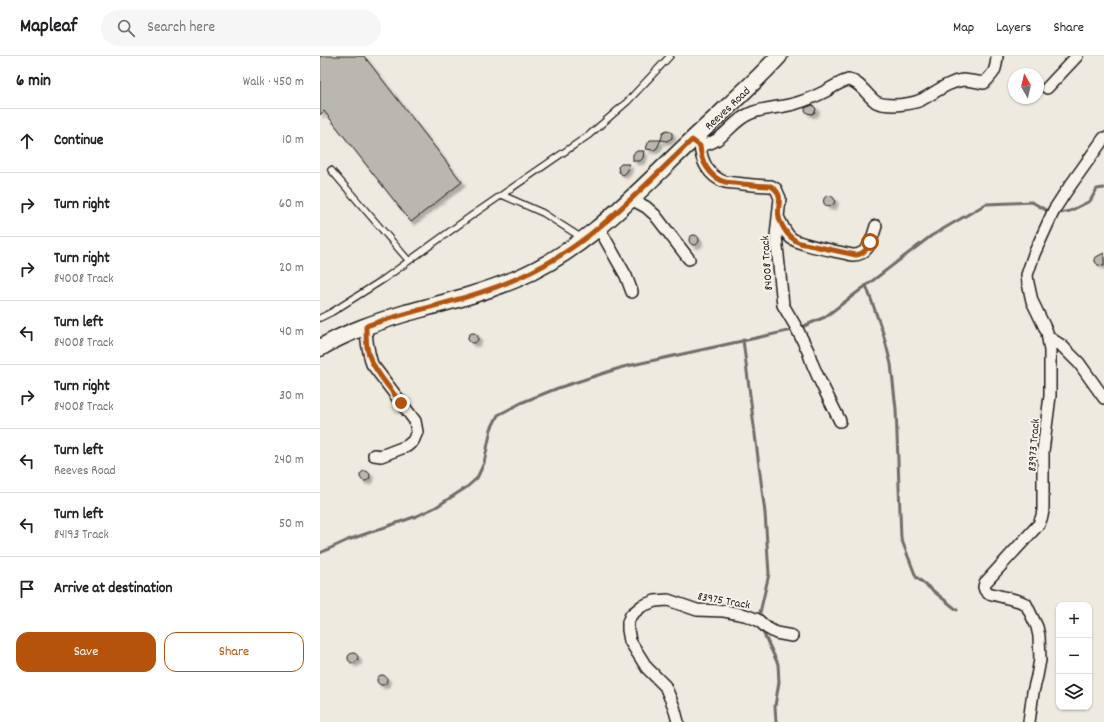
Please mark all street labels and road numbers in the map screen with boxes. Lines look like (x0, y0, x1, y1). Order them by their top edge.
street label: Reeves Road (701, 83, 755, 135)
street label: 84008 Track (757, 235, 778, 291)
street label: 83973 Track (1024, 418, 1045, 472)
street label: 83975 Track (696, 588, 751, 614)

